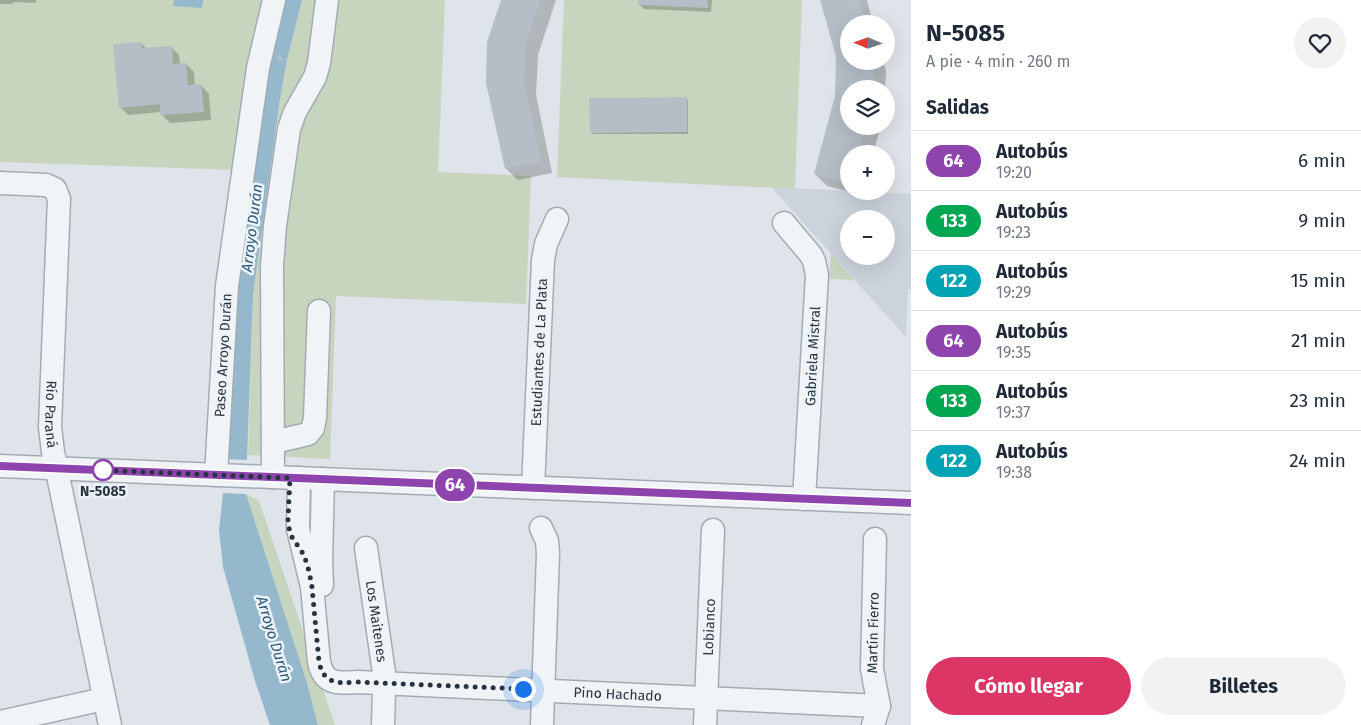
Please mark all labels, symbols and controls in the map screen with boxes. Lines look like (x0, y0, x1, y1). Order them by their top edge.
north arrow (840, 15, 895, 70)
map controls (840, 15, 895, 265)
button: heart (1294, 17, 1346, 69)
text: N-5085 (926, 19, 1005, 47)
text: A pie · 4 min · 260 m (926, 52, 1070, 71)
button: layers (840, 80, 895, 135)
text: Salidas (926, 96, 989, 119)
text: Autobús (996, 140, 1068, 163)
button: + (840, 145, 895, 200)
text: 6 min (1298, 149, 1346, 172)
text: 64 (943, 150, 964, 172)
text: 19:20 (996, 163, 1032, 182)
water label: Arroyo Durán (238, 183, 266, 274)
text: Autobús (996, 200, 1068, 223)
text: 9 min (1298, 209, 1346, 232)
button: − (840, 210, 895, 265)
text: 133 (940, 210, 967, 232)
text: 19:23 (996, 223, 1031, 242)
text: Autobús (996, 260, 1068, 283)
text: 15 min (1290, 269, 1346, 292)
text: 122 (940, 270, 967, 292)
street label: Estudiantes de La Plata (527, 278, 551, 427)
text: 19:29 (996, 283, 1031, 302)
street label: Paseo Arroyo Durán (211, 293, 235, 418)
street label: Gabriela Mistral (802, 306, 824, 406)
text: Autobús (996, 320, 1068, 343)
text: 21 min (1291, 329, 1346, 352)
text: 64 (943, 330, 964, 352)
text: 19:35 (996, 343, 1031, 362)
street label: Río Paraná (41, 380, 61, 449)
text: Autobús (996, 380, 1068, 403)
text: 23 min (1289, 389, 1346, 412)
text: 133 (940, 390, 967, 412)
text: 19:37 (996, 403, 1030, 422)
text: Autobús (996, 440, 1068, 463)
text: 24 min (1289, 449, 1346, 472)
text: 122 (940, 450, 967, 472)
marker: N-5085 (92, 459, 114, 481)
text: 19:38 (996, 463, 1032, 482)
line badge: 64 (432, 469, 478, 501)
text: 64 (445, 474, 465, 496)
place label: N-5085 (80, 483, 127, 500)
street label: Los Maitenes (362, 579, 391, 664)
street label: Martín Fierro (863, 592, 882, 674)
water label: Arroyo Durán (252, 593, 296, 684)
street label: Lobianco (699, 598, 719, 656)
button: Cómo llegar (926, 657, 1131, 715)
button: Billetes (1141, 657, 1346, 715)
your location (511, 677, 536, 702)
street label: Pino Hachado (573, 683, 662, 705)

